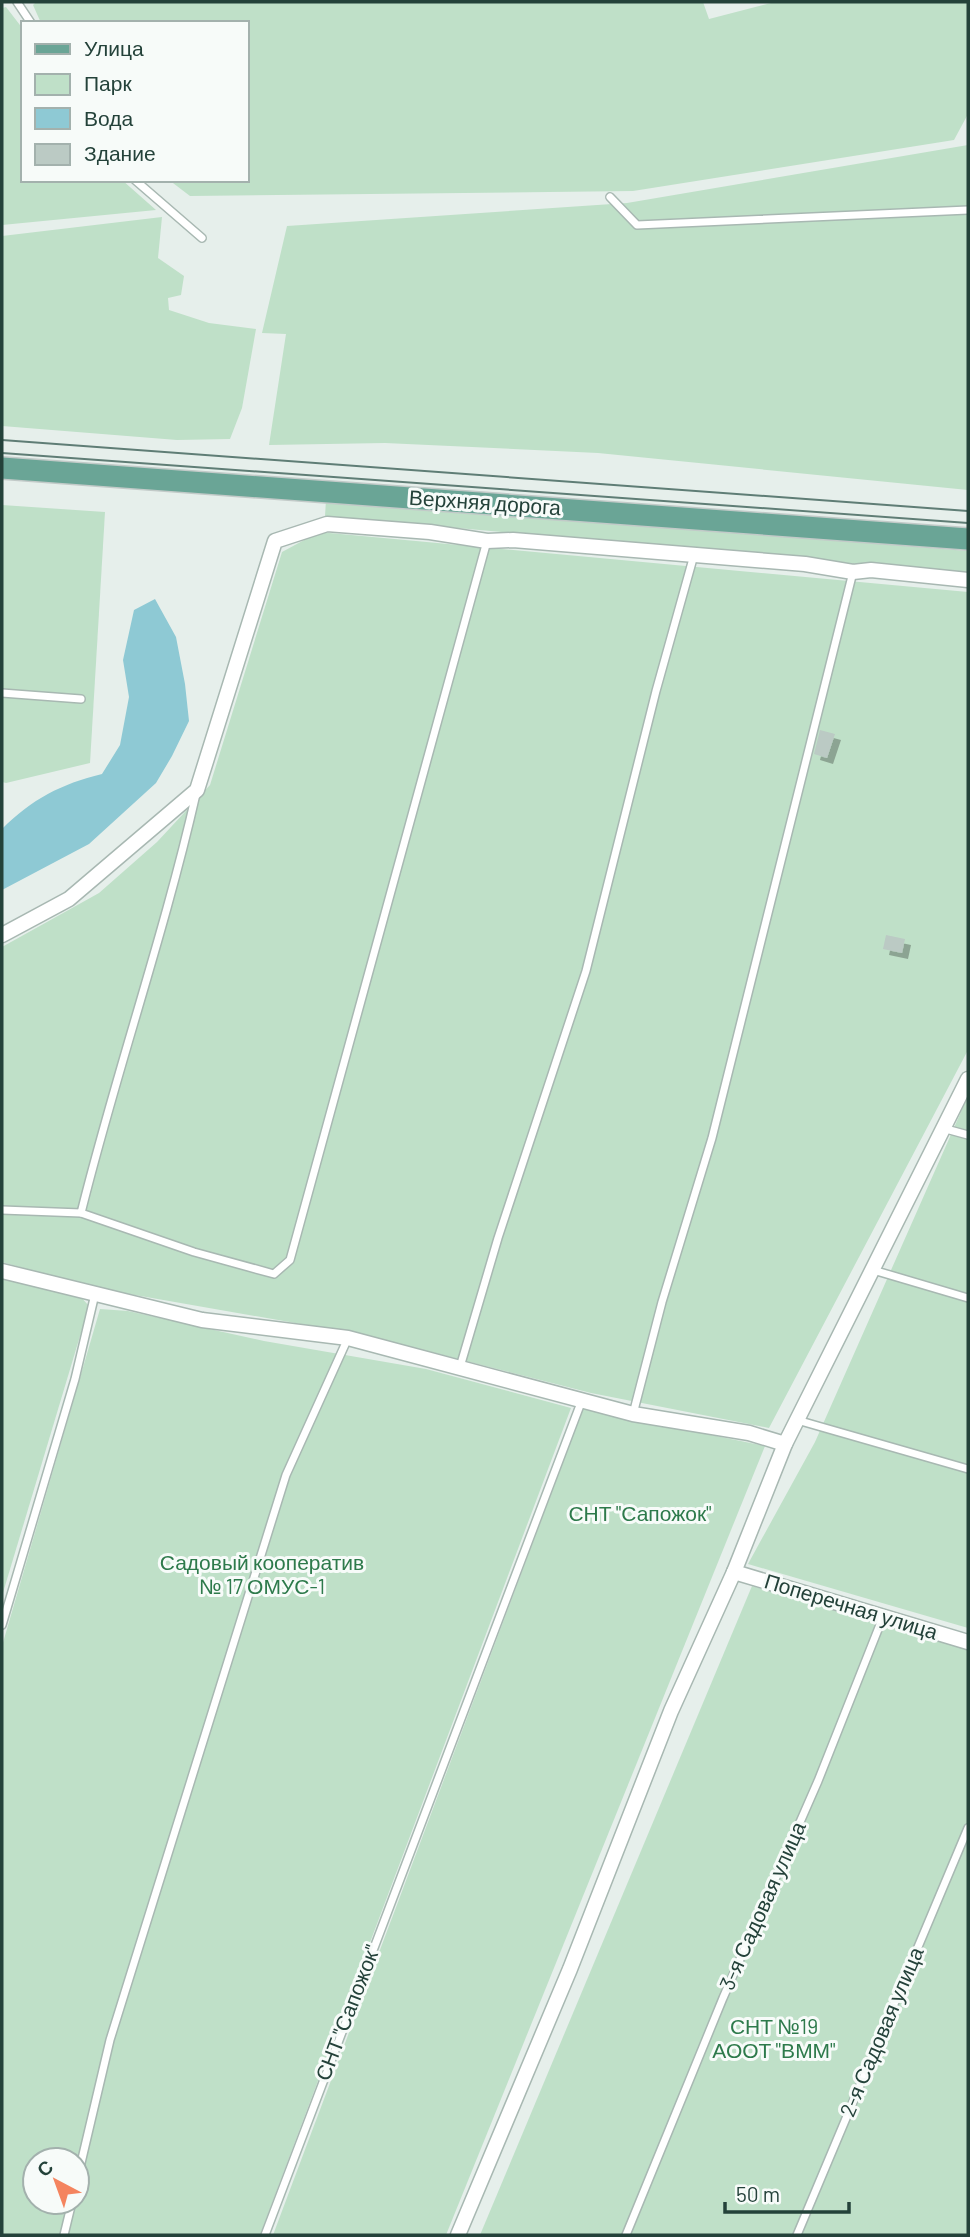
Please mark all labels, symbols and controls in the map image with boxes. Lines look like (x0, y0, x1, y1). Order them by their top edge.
legend (21, 21, 248, 182)
text: Улица (84, 35, 144, 60)
text: Парк (84, 70, 132, 95)
text: Вода (84, 105, 133, 130)
text: Здание (84, 140, 156, 165)
street label: Верхняя дорога (408, 484, 562, 519)
park label: СНТ "Сапожок" (568, 1500, 712, 1525)
park label: Садовый кооператив № 17 ОМУС-1 (160, 1549, 364, 1598)
street label: Поперечная улица (762, 1567, 941, 1644)
street label: 3-я Садовая улица (713, 1817, 810, 1993)
street label: СНТ "Сапожок" (309, 1941, 384, 2084)
street label: 2-я Садовая улица (834, 1942, 928, 2120)
park label: СНТ №19 АООТ "ВММ" (712, 2013, 836, 2062)
north arrow (21, 2146, 91, 2216)
text: С (32, 2154, 57, 2181)
scale bar (725, 2170, 849, 2214)
text: 50 m (736, 2181, 780, 2206)

